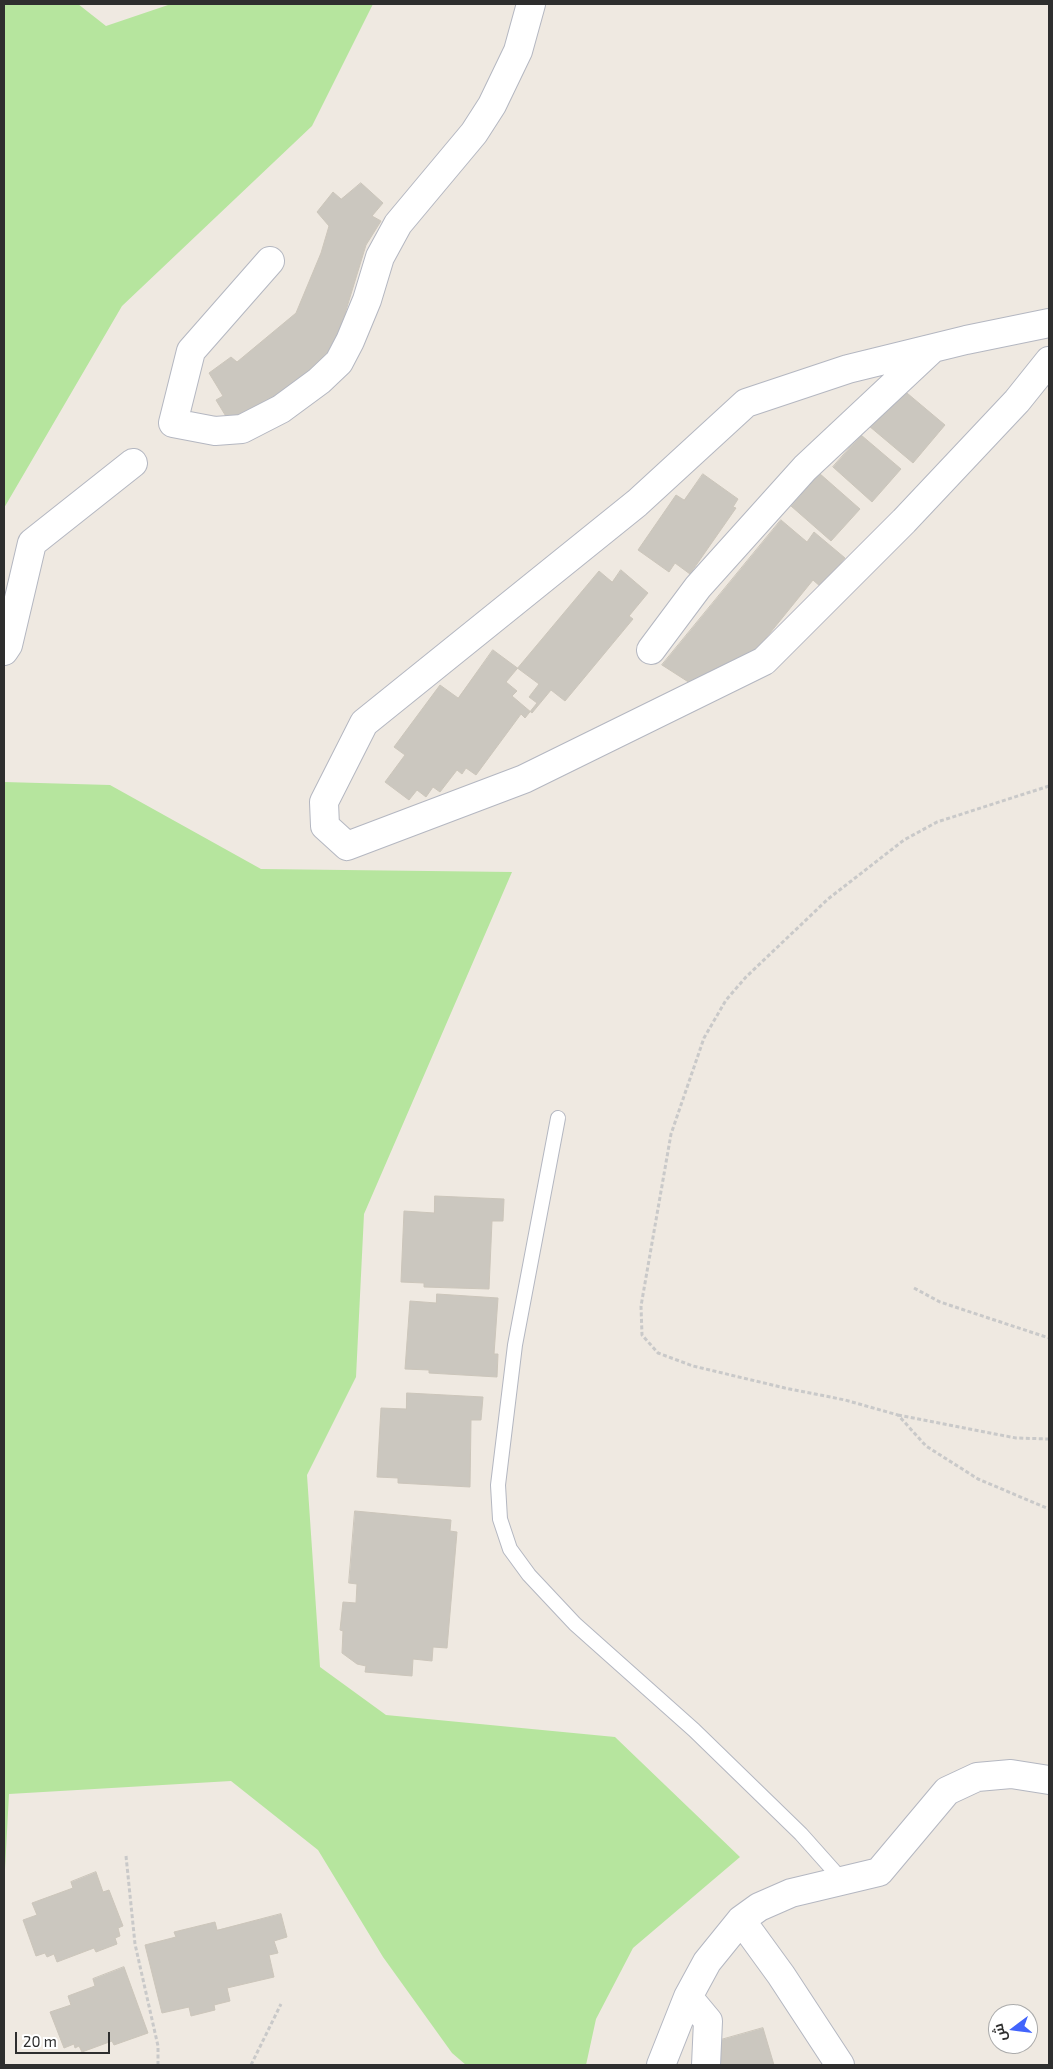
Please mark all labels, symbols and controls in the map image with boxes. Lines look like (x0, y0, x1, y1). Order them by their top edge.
north arrow (988, 2004, 1038, 2054)
scale bar (18, 2022, 112, 2054)
text: ش (988, 2022, 1010, 2044)
text: 20 m (23, 2032, 57, 2050)

